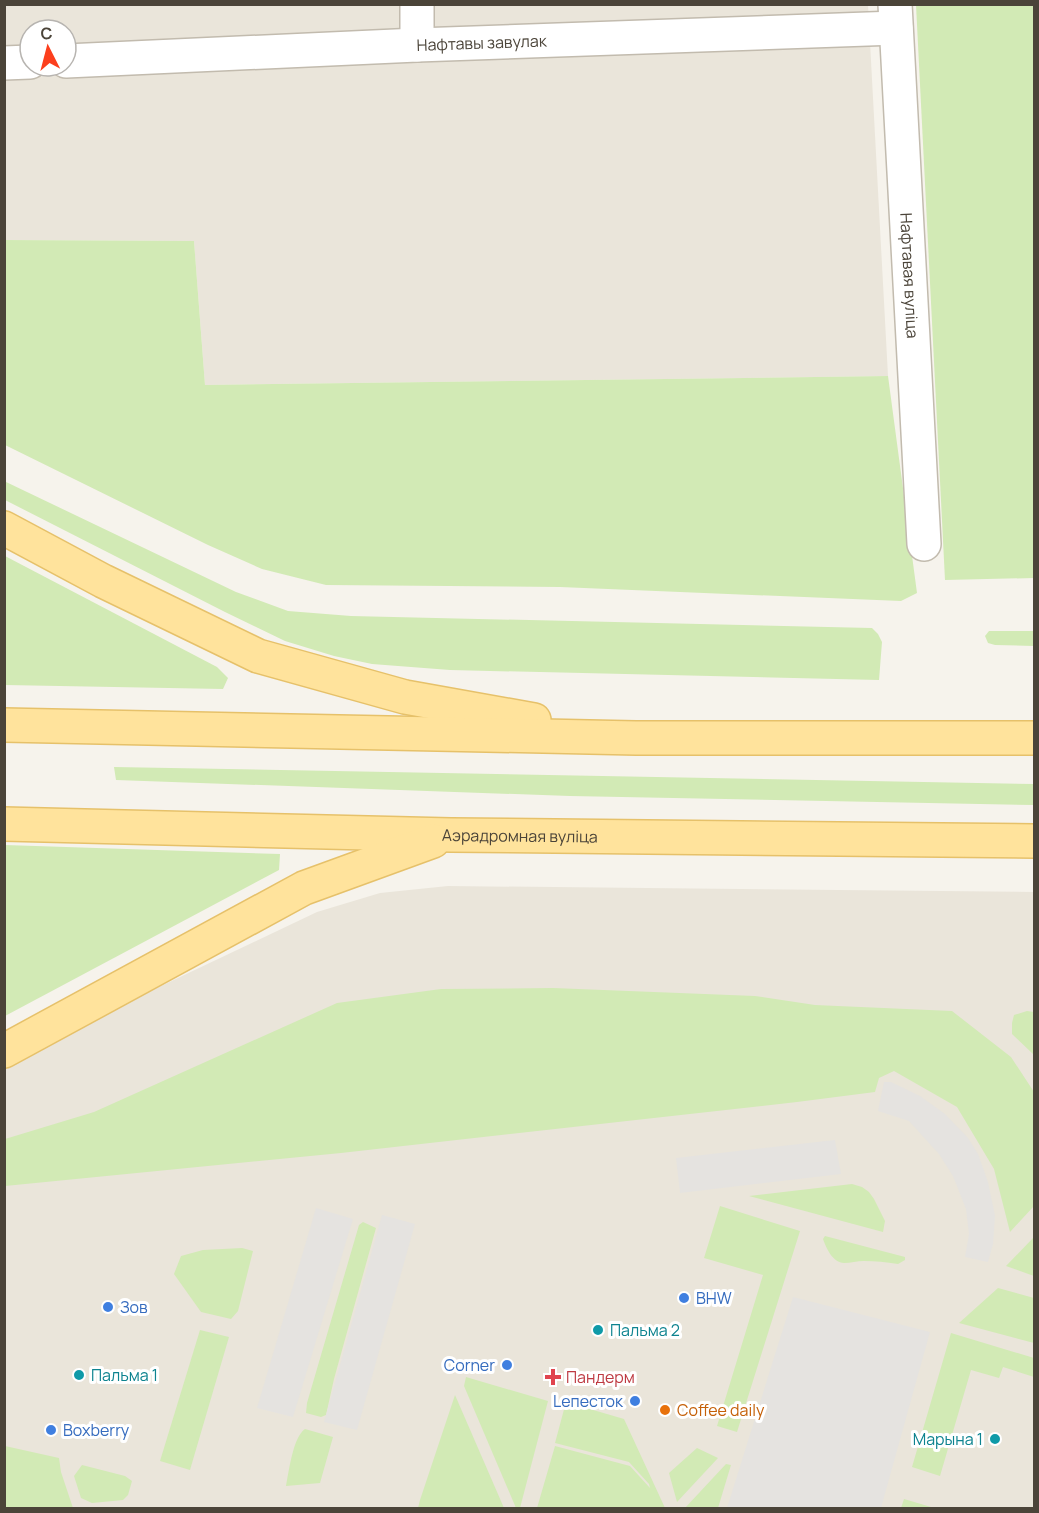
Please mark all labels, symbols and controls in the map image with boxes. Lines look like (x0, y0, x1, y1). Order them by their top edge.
north arrow (18, 18, 78, 78)
text: С (39, 22, 54, 45)
street label: Нафтавы завулак (416, 29, 548, 56)
street label: Нафтавая вуліца (895, 212, 924, 339)
street label: Аэрадромная вуліца (442, 824, 598, 848)
place label: BHW (696, 1287, 732, 1309)
marker: BHW (677, 1291, 691, 1305)
place label: Зов (120, 1296, 148, 1318)
marker: Зов (101, 1300, 115, 1314)
place label: Пальма 2 (610, 1319, 680, 1341)
marker: Пальма 2 (591, 1323, 605, 1337)
place label: Corner (444, 1354, 495, 1376)
marker: Corner (500, 1358, 514, 1372)
place label: Пальма 1 (91, 1364, 158, 1386)
place label: Пандерм (566, 1366, 635, 1388)
marker: Пальма 1 (72, 1368, 86, 1382)
marker: Пандерм (544, 1368, 562, 1386)
place label: Lепесток (553, 1390, 624, 1412)
marker: Lепесток (628, 1394, 642, 1408)
place label: Coffee daily (677, 1399, 765, 1421)
marker: Coffee daily (658, 1403, 672, 1417)
place label: Boxberry (63, 1419, 130, 1441)
marker: Boxberry (44, 1423, 58, 1437)
place label: Марына 1 (913, 1428, 983, 1450)
marker: Марына 1 (988, 1432, 1002, 1446)

